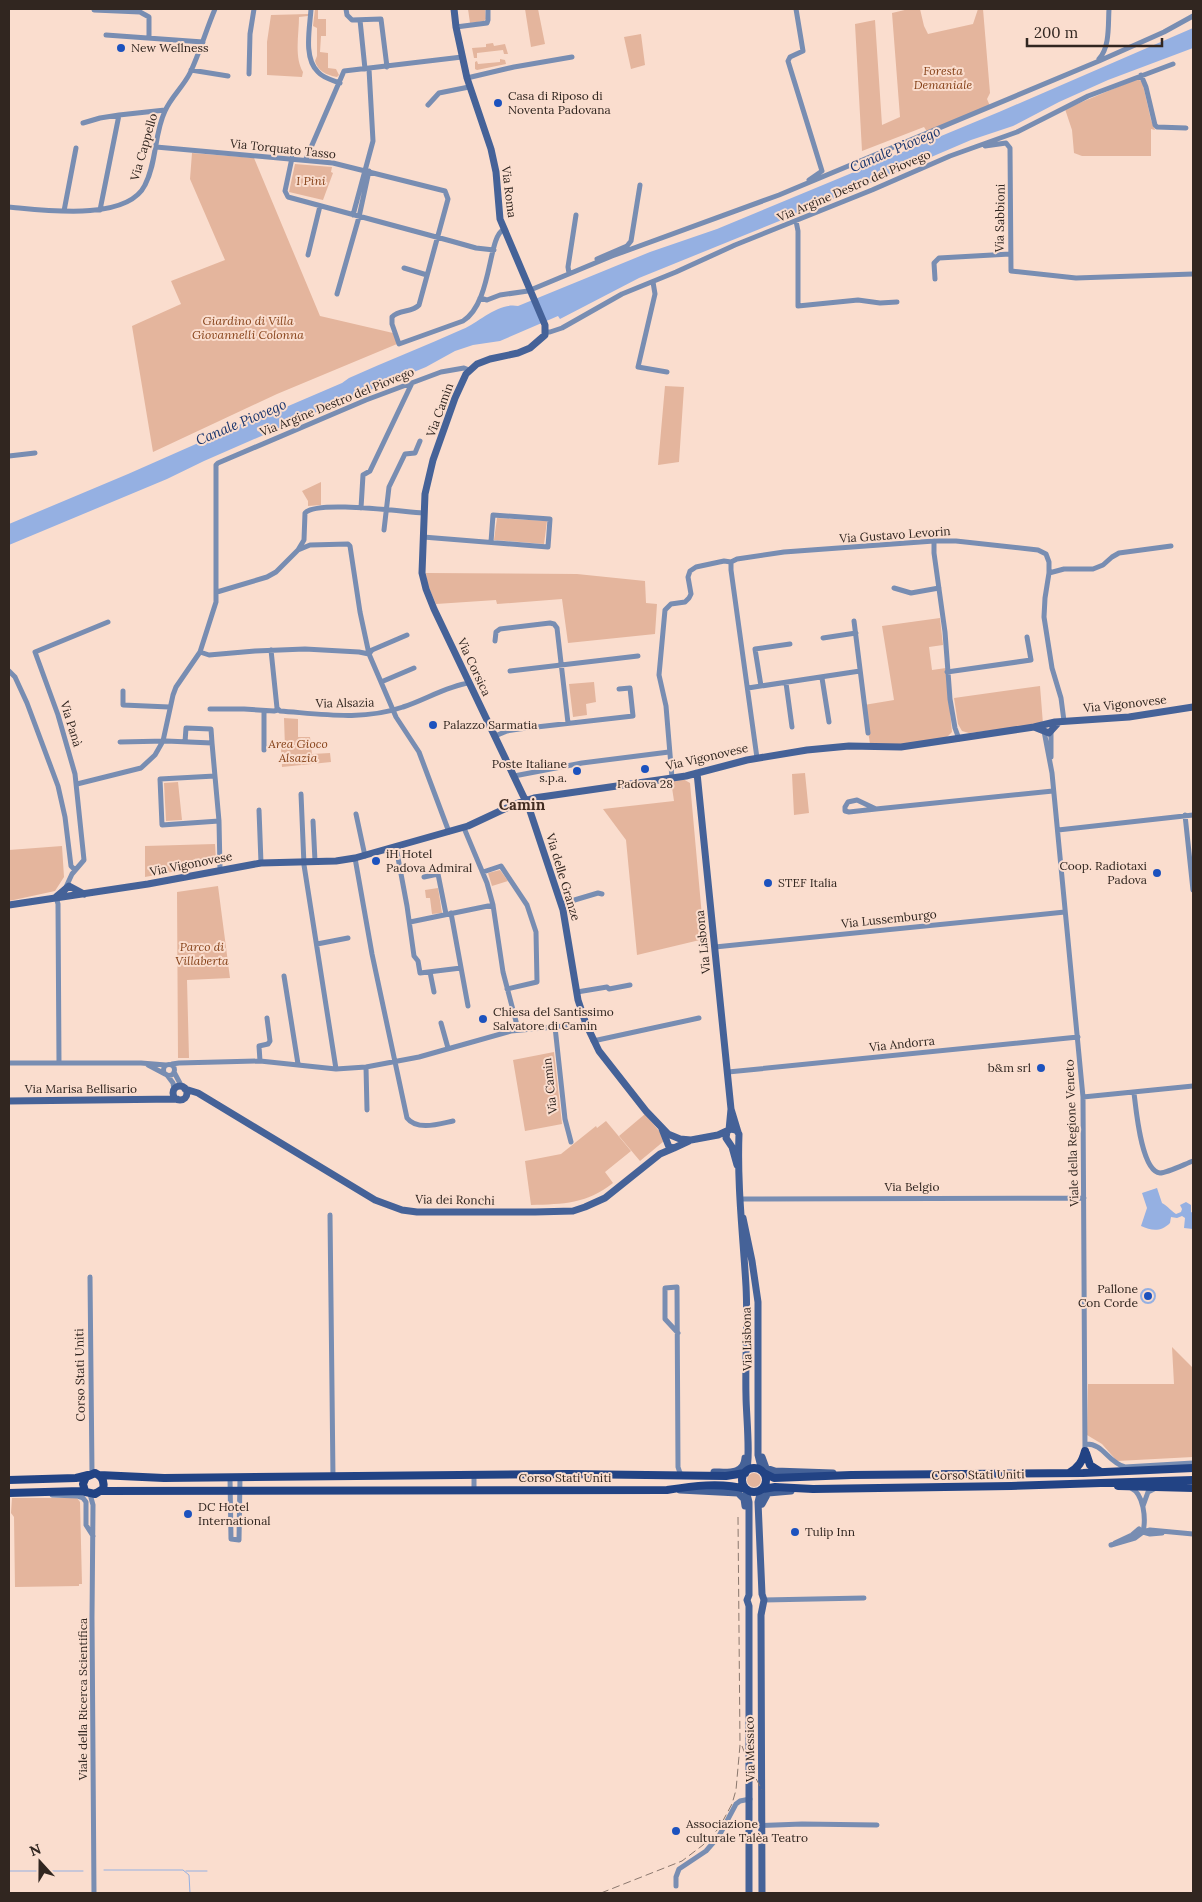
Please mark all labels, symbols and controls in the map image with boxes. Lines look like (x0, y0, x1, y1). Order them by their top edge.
scale bar (1027, 15, 1162, 47)
text: 200 m (1034, 23, 1078, 42)
place label: New Wellness (131, 40, 209, 55)
marker: New Wellness (115, 42, 127, 54)
park label: Foresta Demaniale (914, 63, 973, 92)
place label: Casa di Riposo di Noventa Padovana (508, 88, 611, 117)
marker: Casa di Riposo di Noventa Padovana (492, 97, 504, 109)
street label: Via Cappello (126, 111, 160, 183)
water label: Canale Piovego (847, 122, 943, 176)
street label: Via Torquato Tasso (228, 135, 337, 162)
street label: Via Argine Destro del Piovego (774, 146, 933, 225)
street label: Via Roma (499, 164, 520, 219)
park label: I Pini (296, 173, 326, 188)
street label: Via Sabbioni (991, 184, 1008, 253)
park label: Giardino di Villa Giovannelli Colonna (192, 313, 304, 342)
street label: Via Argine Destro del Piovego (257, 364, 416, 440)
street label: Via Camin (423, 381, 456, 440)
water label: Canale Piovego (193, 395, 289, 449)
street label: Via Gustavo Levorin (838, 523, 951, 546)
street label: Via Corsica (454, 634, 494, 698)
street label: Via Vigonovese (1081, 692, 1168, 715)
street label: Via Alsazia (315, 694, 374, 711)
street label: Via Panà (57, 698, 86, 749)
place label: Palazzo Sarmatia (443, 717, 537, 732)
marker: Palazzo Sarmatia (427, 719, 439, 731)
park label: Area Gioco Alsazia (267, 736, 328, 765)
street label: Via Vigonovese (663, 740, 750, 773)
place label: Poste Italiane s.p.a. (492, 756, 567, 785)
marker: Padova 28 (639, 763, 651, 775)
marker: Poste Italiane s.p.a. (571, 765, 583, 777)
place label: Padova 28 (617, 776, 673, 791)
district label: Camin (499, 795, 546, 814)
street label: Via delle Granze (543, 830, 584, 923)
place label: iH Hotel Padova Admiral (386, 846, 472, 875)
street label: Via Vigonovese (147, 848, 234, 879)
marker: iH Hotel Padova Admiral (370, 855, 382, 867)
place label: Coop. Radiotaxi Padova (1059, 858, 1147, 887)
marker: Coop. Radiotaxi Padova (1151, 867, 1163, 879)
place label: STEF Italia (778, 875, 837, 890)
marker: STEF Italia (762, 877, 774, 889)
street label: Via Lussemburgo (840, 906, 937, 931)
street label: Via Lisbona (692, 910, 713, 976)
park label: Parco di Villaberta (175, 939, 229, 968)
place label: Chiesa del Santissimo Salvatore di Camin (493, 1004, 614, 1033)
marker: Chiesa del Santissimo Salvatore di Camin (477, 1013, 489, 1025)
street label: Via Andorra (867, 1033, 935, 1055)
street label: Via Camin (539, 1057, 560, 1116)
street label: Viale della Regione Veneto (1061, 1059, 1082, 1208)
place label: b&m srl (988, 1060, 1031, 1075)
marker: b&m srl (1035, 1062, 1047, 1074)
street label: Via Marisa Bellisario (24, 1081, 137, 1096)
street label: Via Belgio (884, 1179, 939, 1194)
street label: Via dei Ronchi (414, 1191, 495, 1208)
place label: Pallone Con Corde (1078, 1281, 1138, 1310)
marker: Pallone Con Corde (1142, 1290, 1154, 1302)
street label: Via Lisbona (738, 1307, 755, 1372)
street label: Corso Stati Uniti (71, 1328, 88, 1422)
street label: Corso Stati Uniti (931, 1466, 1025, 1483)
street label: Corso Stati Uniti (519, 1470, 611, 1485)
place label: DC Hotel International (198, 1499, 271, 1528)
marker: DC Hotel International (182, 1508, 194, 1520)
place label: Tulip Inn (805, 1524, 855, 1539)
marker: Tulip Inn (789, 1526, 801, 1538)
street label: Viale della Ricerca Scientifica (75, 1618, 90, 1781)
street label: Via Messico (741, 1716, 758, 1783)
place label: Associazione culturale Talèa Teatro (685, 1816, 808, 1845)
marker: Associazione culturale Talèa Teatro (670, 1825, 682, 1837)
north arrow (15, 1837, 65, 1887)
text: N (27, 1839, 44, 1860)

